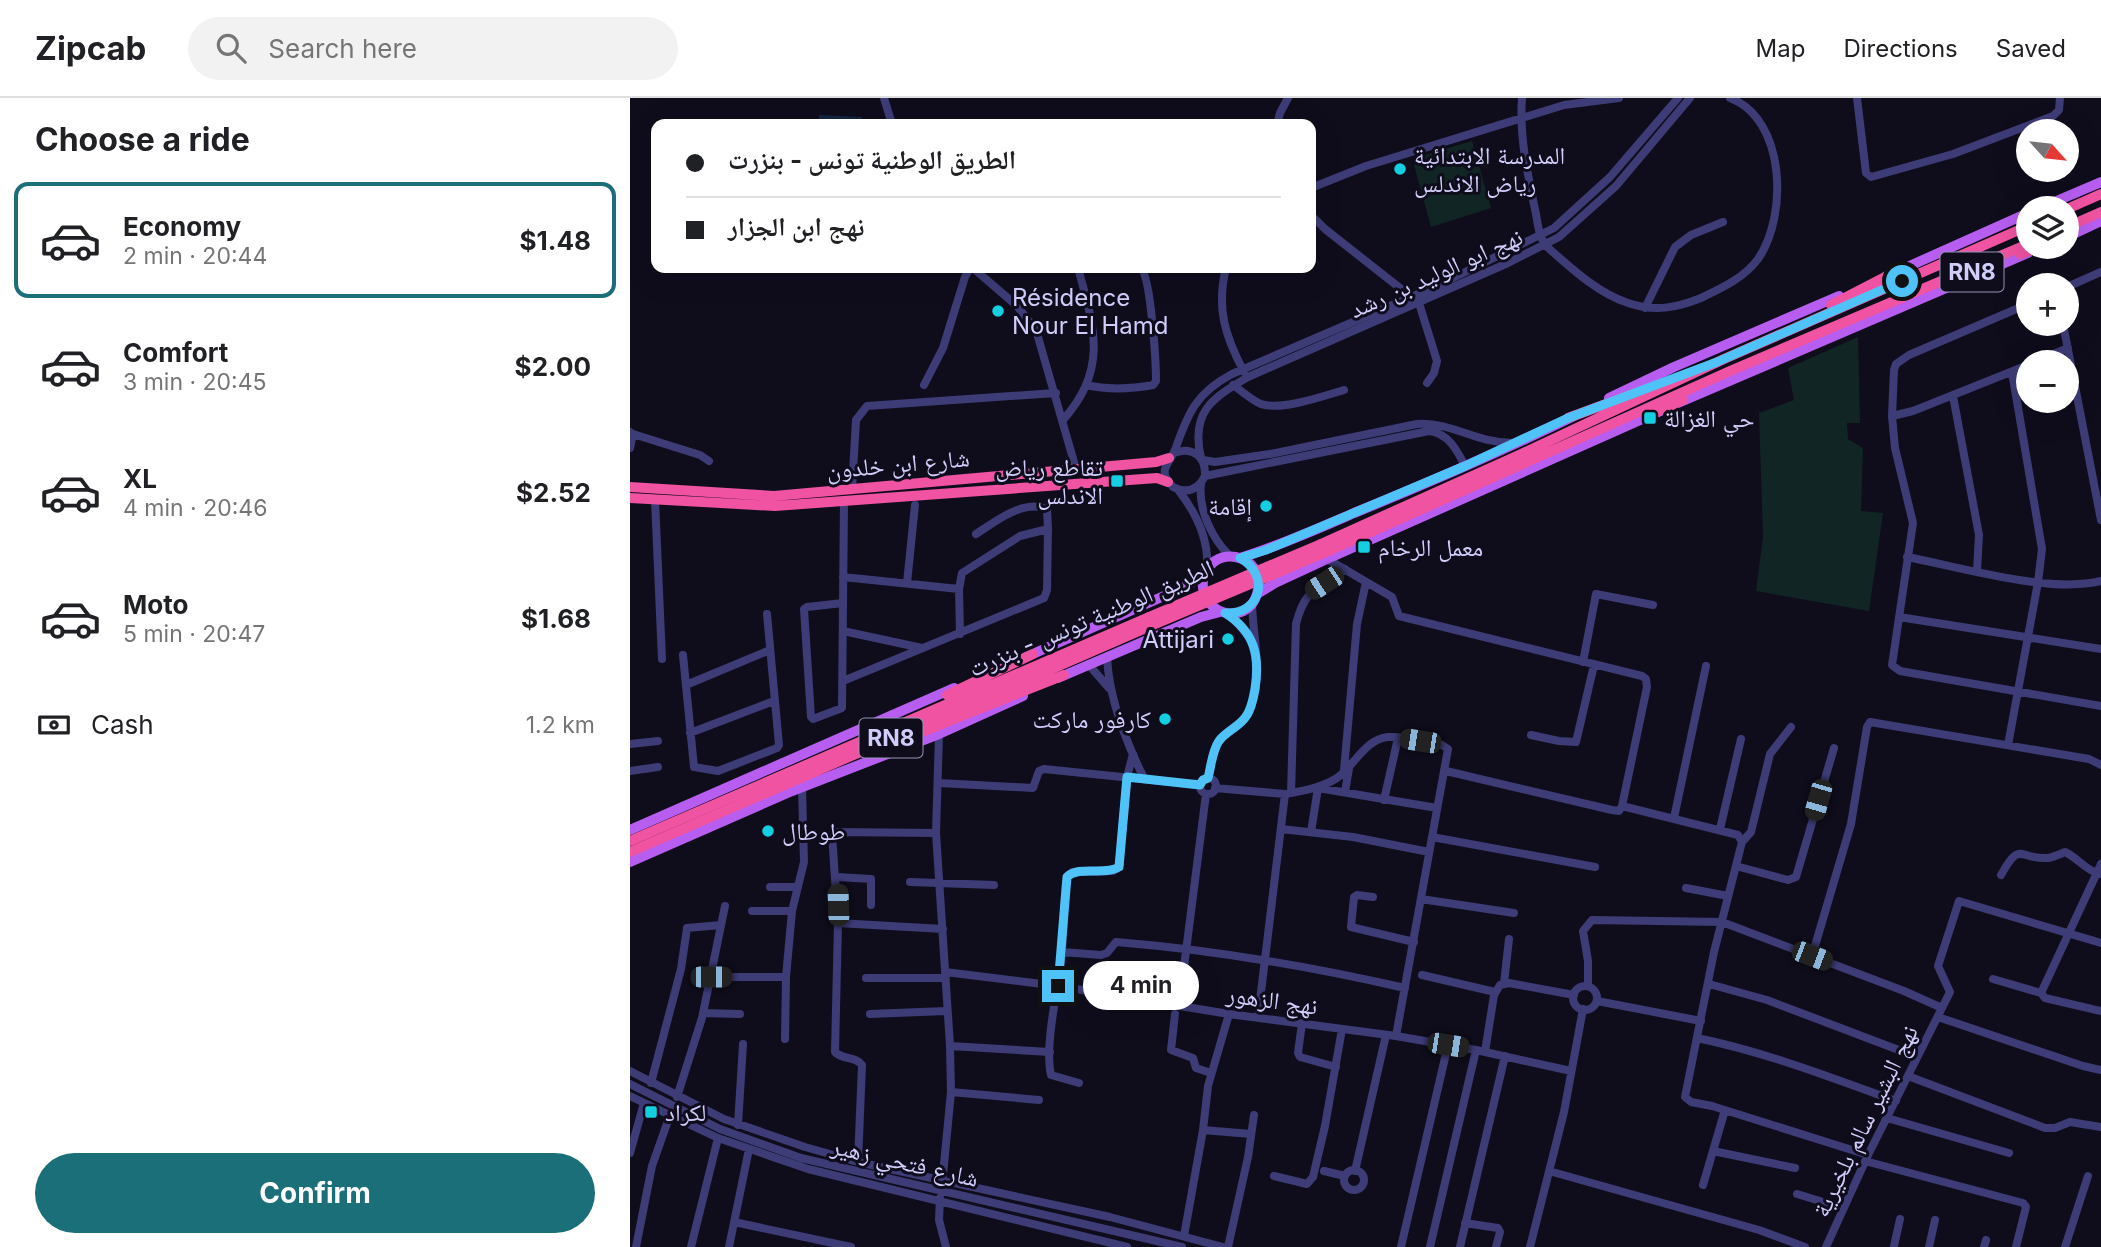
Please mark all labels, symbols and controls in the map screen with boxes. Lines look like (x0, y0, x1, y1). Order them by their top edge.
search box (188, 17, 678, 80)
text: Zipcab (35, 28, 146, 68)
icon: search (212, 29, 250, 67)
text: Search here (268, 33, 417, 64)
text: Map (1756, 34, 1805, 63)
text: Directions (1843, 34, 1958, 63)
text: Saved (1996, 34, 2066, 63)
north arrow (2016, 119, 2079, 182)
map controls (2016, 119, 2079, 413)
text: Choose a ride (35, 120, 250, 159)
place label: المدرسة الابتدائية رياض الاندلس (1414, 141, 1565, 198)
text: الطريق الوطنية تونس - بنزرت (728, 144, 1016, 175)
marker: المدرسة الابتدائية رياض الاندلس (1392, 161, 1408, 177)
button: layers (2016, 196, 2079, 259)
icon: car (39, 209, 102, 272)
text: Economy (123, 211, 241, 242)
text: نهج ابن الجزار (728, 211, 864, 242)
street label: نهج ابو الوليد بن رشد (1345, 222, 1527, 325)
text: $1.48 (520, 225, 591, 256)
text: 2 min · 20:44 (123, 242, 267, 270)
road number: RN8 (1940, 252, 2004, 292)
route start (1886, 265, 1918, 297)
button: + (2016, 273, 2079, 336)
place label: Résidence Nour El Hamd (1012, 283, 1168, 340)
marker: Résidence Nour El Hamd (990, 303, 1006, 319)
icon: car (39, 335, 102, 398)
text: Comfort (123, 337, 228, 368)
button: − (2016, 350, 2079, 413)
text: $2.00 (515, 351, 591, 382)
text: 3 min · 20:45 (123, 368, 267, 396)
place label: حي الغزالة (1664, 404, 1755, 438)
marker: حي الغزالة (1642, 410, 1658, 426)
street label: شارع ابن خلدون (825, 443, 971, 486)
place label: تقاطع رياض الاندلس (995, 453, 1103, 510)
icon: car (39, 461, 102, 524)
text: XL (123, 463, 157, 494)
marker: تقاطع رياض الاندلس (1109, 473, 1125, 489)
text: $2.52 (516, 477, 591, 508)
place label: إقامة (1208, 492, 1252, 522)
text: 4 min · 20:46 (123, 494, 267, 522)
marker: إقامة (1258, 498, 1274, 514)
place label: معمل الرخام (1378, 533, 1483, 564)
marker: معمل الرخام (1356, 539, 1372, 555)
street label: الطريق الوطنية تونس - بنزرت (964, 553, 1218, 683)
car (1301, 563, 1348, 603)
icon: car (39, 587, 102, 650)
text: Moto (123, 589, 188, 620)
text: $1.68 (521, 603, 591, 634)
text: 5 min · 20:47 (123, 620, 265, 648)
place label: Attijari (1142, 625, 1214, 654)
marker: Attijari (1220, 631, 1236, 647)
place label: كارفور ماركت (1033, 705, 1151, 734)
icon: cash (35, 706, 73, 744)
text: Cash (91, 709, 154, 740)
text: 1.2 km (526, 711, 595, 739)
marker: كارفور ماركت (1157, 711, 1173, 727)
road number: RN8 (860, 718, 922, 758)
car (1398, 727, 1443, 755)
car (1803, 777, 1834, 823)
place label: طوطال (782, 817, 845, 846)
marker: طوطال (760, 823, 776, 839)
car (827, 884, 850, 926)
car (1789, 939, 1836, 973)
callout: 4 min (1082, 962, 1198, 1010)
car (691, 967, 733, 988)
route end (1042, 970, 1074, 1002)
text: 4 min (1110, 971, 1172, 999)
street label: نهج الزهور (1223, 979, 1319, 1022)
street label: نهج البشير سالم بلخيرية (1806, 1020, 1926, 1222)
car (1426, 1031, 1471, 1059)
place label: لكراد (665, 1098, 706, 1127)
marker: لكراد (643, 1104, 659, 1120)
street label: شارع فتحي زهير (826, 1131, 981, 1198)
button: Confirm (35, 1153, 595, 1233)

